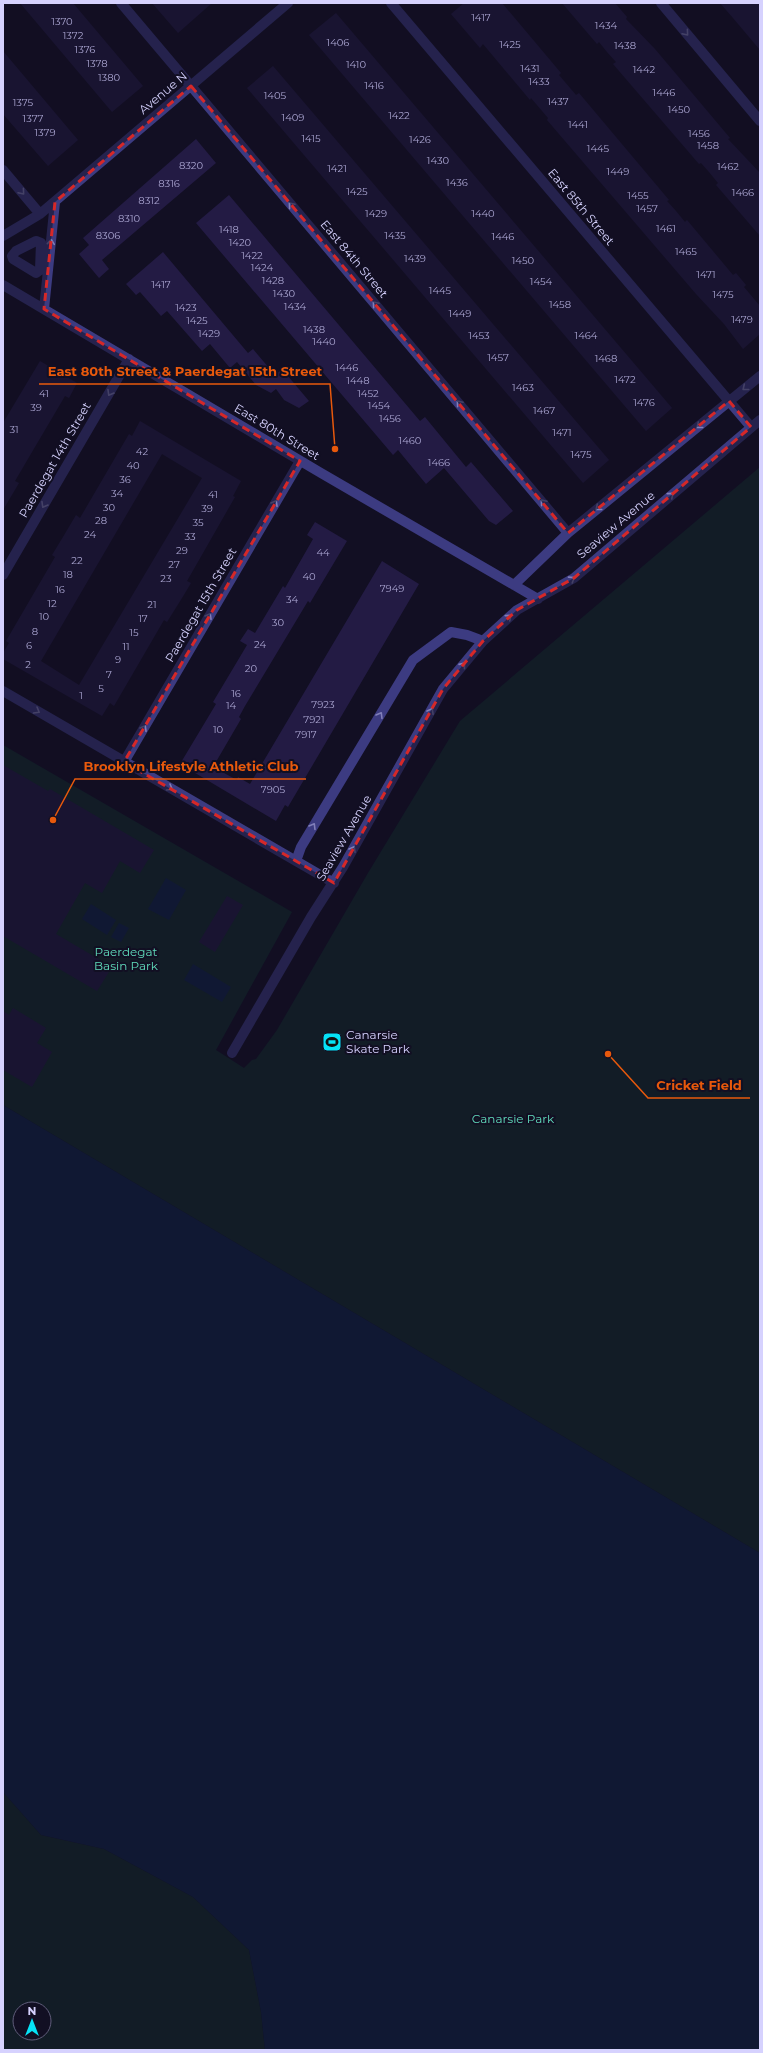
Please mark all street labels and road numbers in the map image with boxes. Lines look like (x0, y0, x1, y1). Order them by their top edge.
street label: Avenue N (136, 68, 190, 117)
street label: East 85th Street (545, 165, 618, 248)
street label: East 84th Street (317, 217, 391, 301)
street label: Paerdegat 14th Street (15, 399, 94, 520)
street label: East 80th Street (232, 400, 323, 463)
street label: Seaview Avenue (574, 488, 658, 562)
street label: Paerdegat 15th Street (162, 545, 240, 665)
street label: Seaview Avenue (313, 792, 374, 884)

